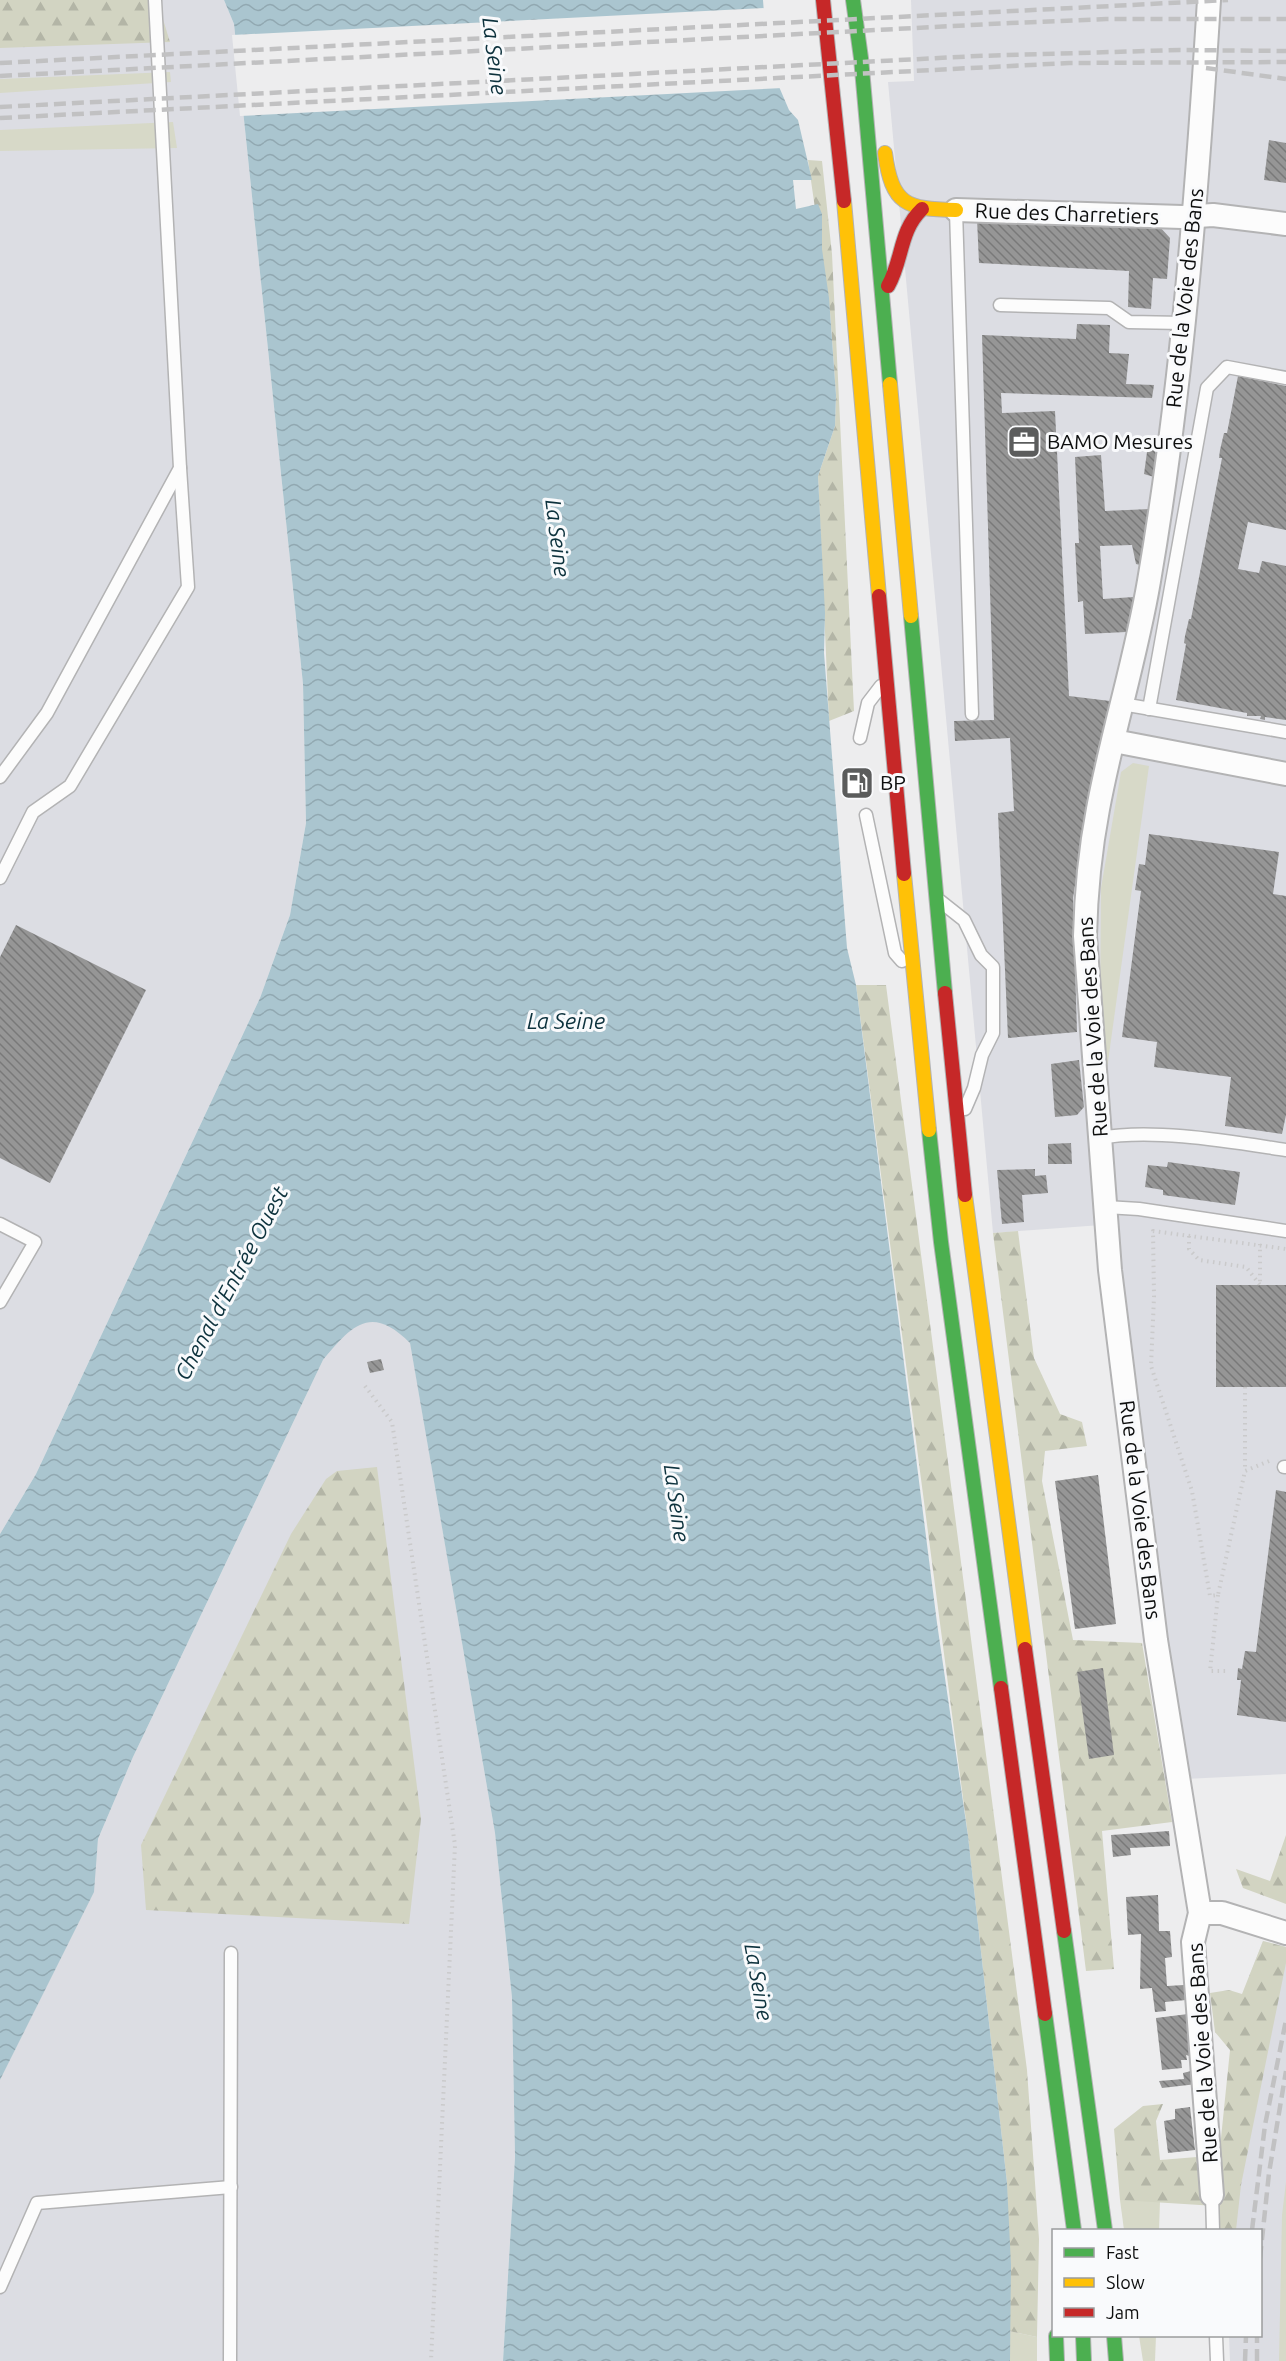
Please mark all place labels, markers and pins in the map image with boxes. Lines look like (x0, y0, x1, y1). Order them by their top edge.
office icon: BAMO Mesures (1006, 424, 1042, 460)
place label: BAMO Mesures (1047, 429, 1193, 453)
fuel station icon: BP (839, 765, 875, 801)
place label: BP (880, 770, 906, 794)

